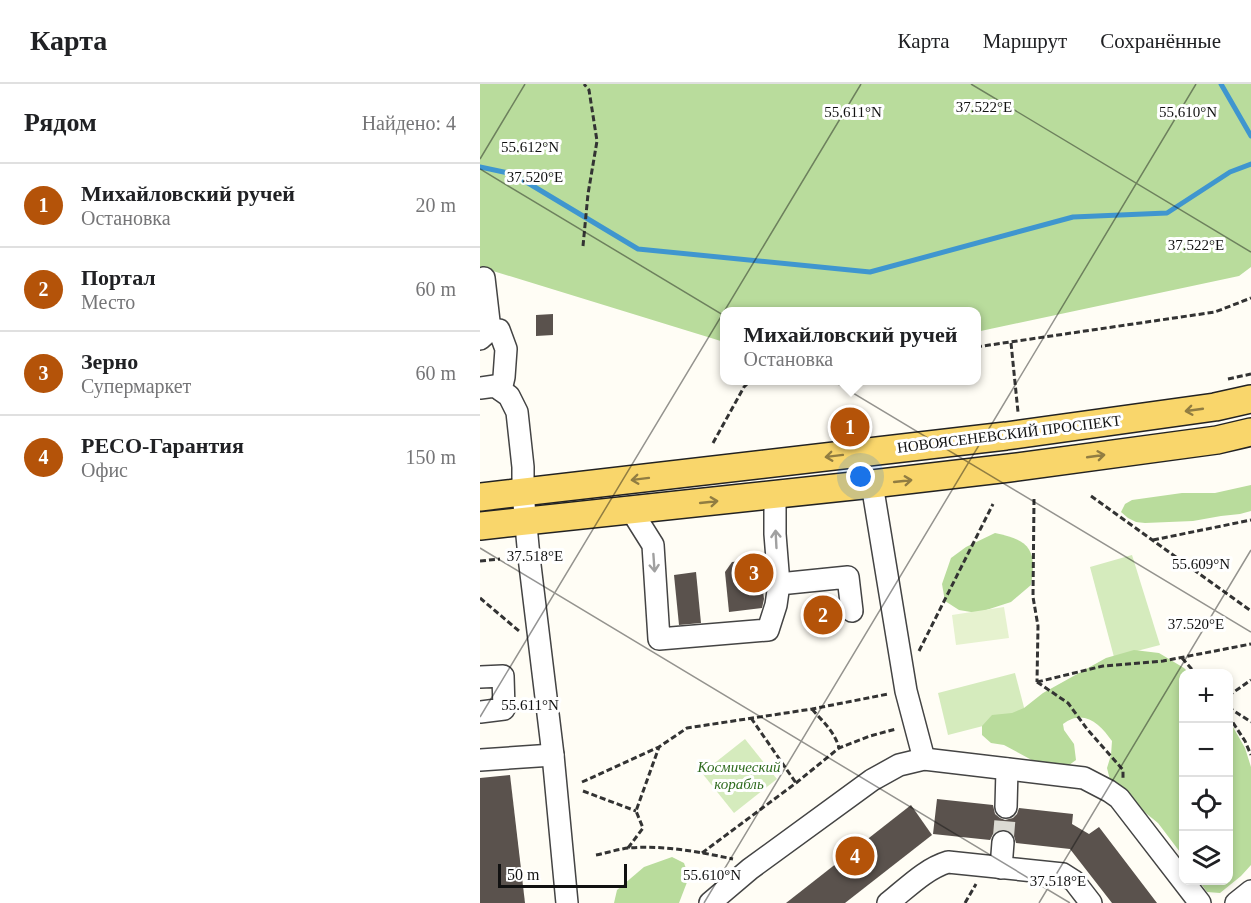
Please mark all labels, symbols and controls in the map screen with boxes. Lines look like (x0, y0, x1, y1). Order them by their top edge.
text: Карта (30, 25, 107, 56)
text: Карта (898, 29, 950, 53)
text: Маршрут (983, 29, 1067, 53)
text: Сохранённые (1100, 29, 1221, 53)
text: 37.522°E (956, 99, 1012, 115)
text: 55.611°N (824, 104, 882, 120)
text: 55.610°N (1159, 104, 1217, 120)
text: Рядом (24, 108, 97, 137)
text: Найдено: 4 (362, 112, 456, 134)
text: 55.612°N (501, 139, 559, 155)
text: 37.520°E (507, 169, 563, 185)
text: Михайловский ручей (81, 181, 295, 206)
text: 1 (39, 194, 49, 216)
text: 20 m (415, 194, 456, 216)
text: Остановка (81, 207, 171, 229)
text: 37.522°E (1168, 237, 1224, 253)
text: Портал (81, 265, 156, 290)
text: 2 (39, 278, 49, 300)
text: 60 m (415, 278, 456, 300)
text: Место (81, 291, 135, 313)
popup (720, 307, 981, 385)
text: Михайловский ручей (744, 322, 957, 347)
text: Остановка (744, 348, 833, 370)
text: Зерно (81, 349, 138, 374)
text: 3 (39, 362, 49, 384)
text: 60 m (415, 362, 456, 384)
text: Супермаркет (81, 375, 191, 397)
pin: 1 (830, 404, 869, 450)
one-way arrow (1184, 404, 1204, 415)
street label: НОВОЯСЕНЕВСКИЙ ПРОСПЕКТ (896, 412, 1122, 456)
text: РЕСО-Гарантия (81, 433, 244, 458)
text: 4 (39, 446, 49, 468)
text: 150 m (405, 446, 456, 468)
one-way arrow (824, 450, 844, 461)
one-way arrow (1086, 451, 1105, 462)
text: Офис (81, 459, 128, 481)
your location (846, 462, 875, 491)
one-way arrow (630, 473, 650, 484)
one-way arrow (892, 475, 912, 486)
one-way arrow (698, 496, 718, 507)
one-way arrow (770, 529, 781, 549)
text: 37.518°E (507, 548, 563, 564)
pin: 3 (734, 550, 774, 596)
one-way arrow (649, 552, 660, 572)
text: 55.609°N (1172, 556, 1230, 572)
pin: 2 (804, 592, 842, 638)
text: 37.520°E (1168, 616, 1224, 632)
map controls (1179, 669, 1233, 885)
button: + (1179, 669, 1233, 723)
text: 55.611°N (501, 697, 559, 713)
button: − (1179, 723, 1233, 777)
park label: Космический корабль (697, 759, 781, 792)
button: locate (1179, 777, 1233, 831)
button: layers (1179, 831, 1233, 885)
pin: 4 (836, 834, 874, 878)
scale bar (498, 861, 627, 888)
text: 50 m (507, 866, 539, 883)
text: 55.610°N (683, 867, 741, 883)
text: 37.518°E (1030, 873, 1086, 889)

